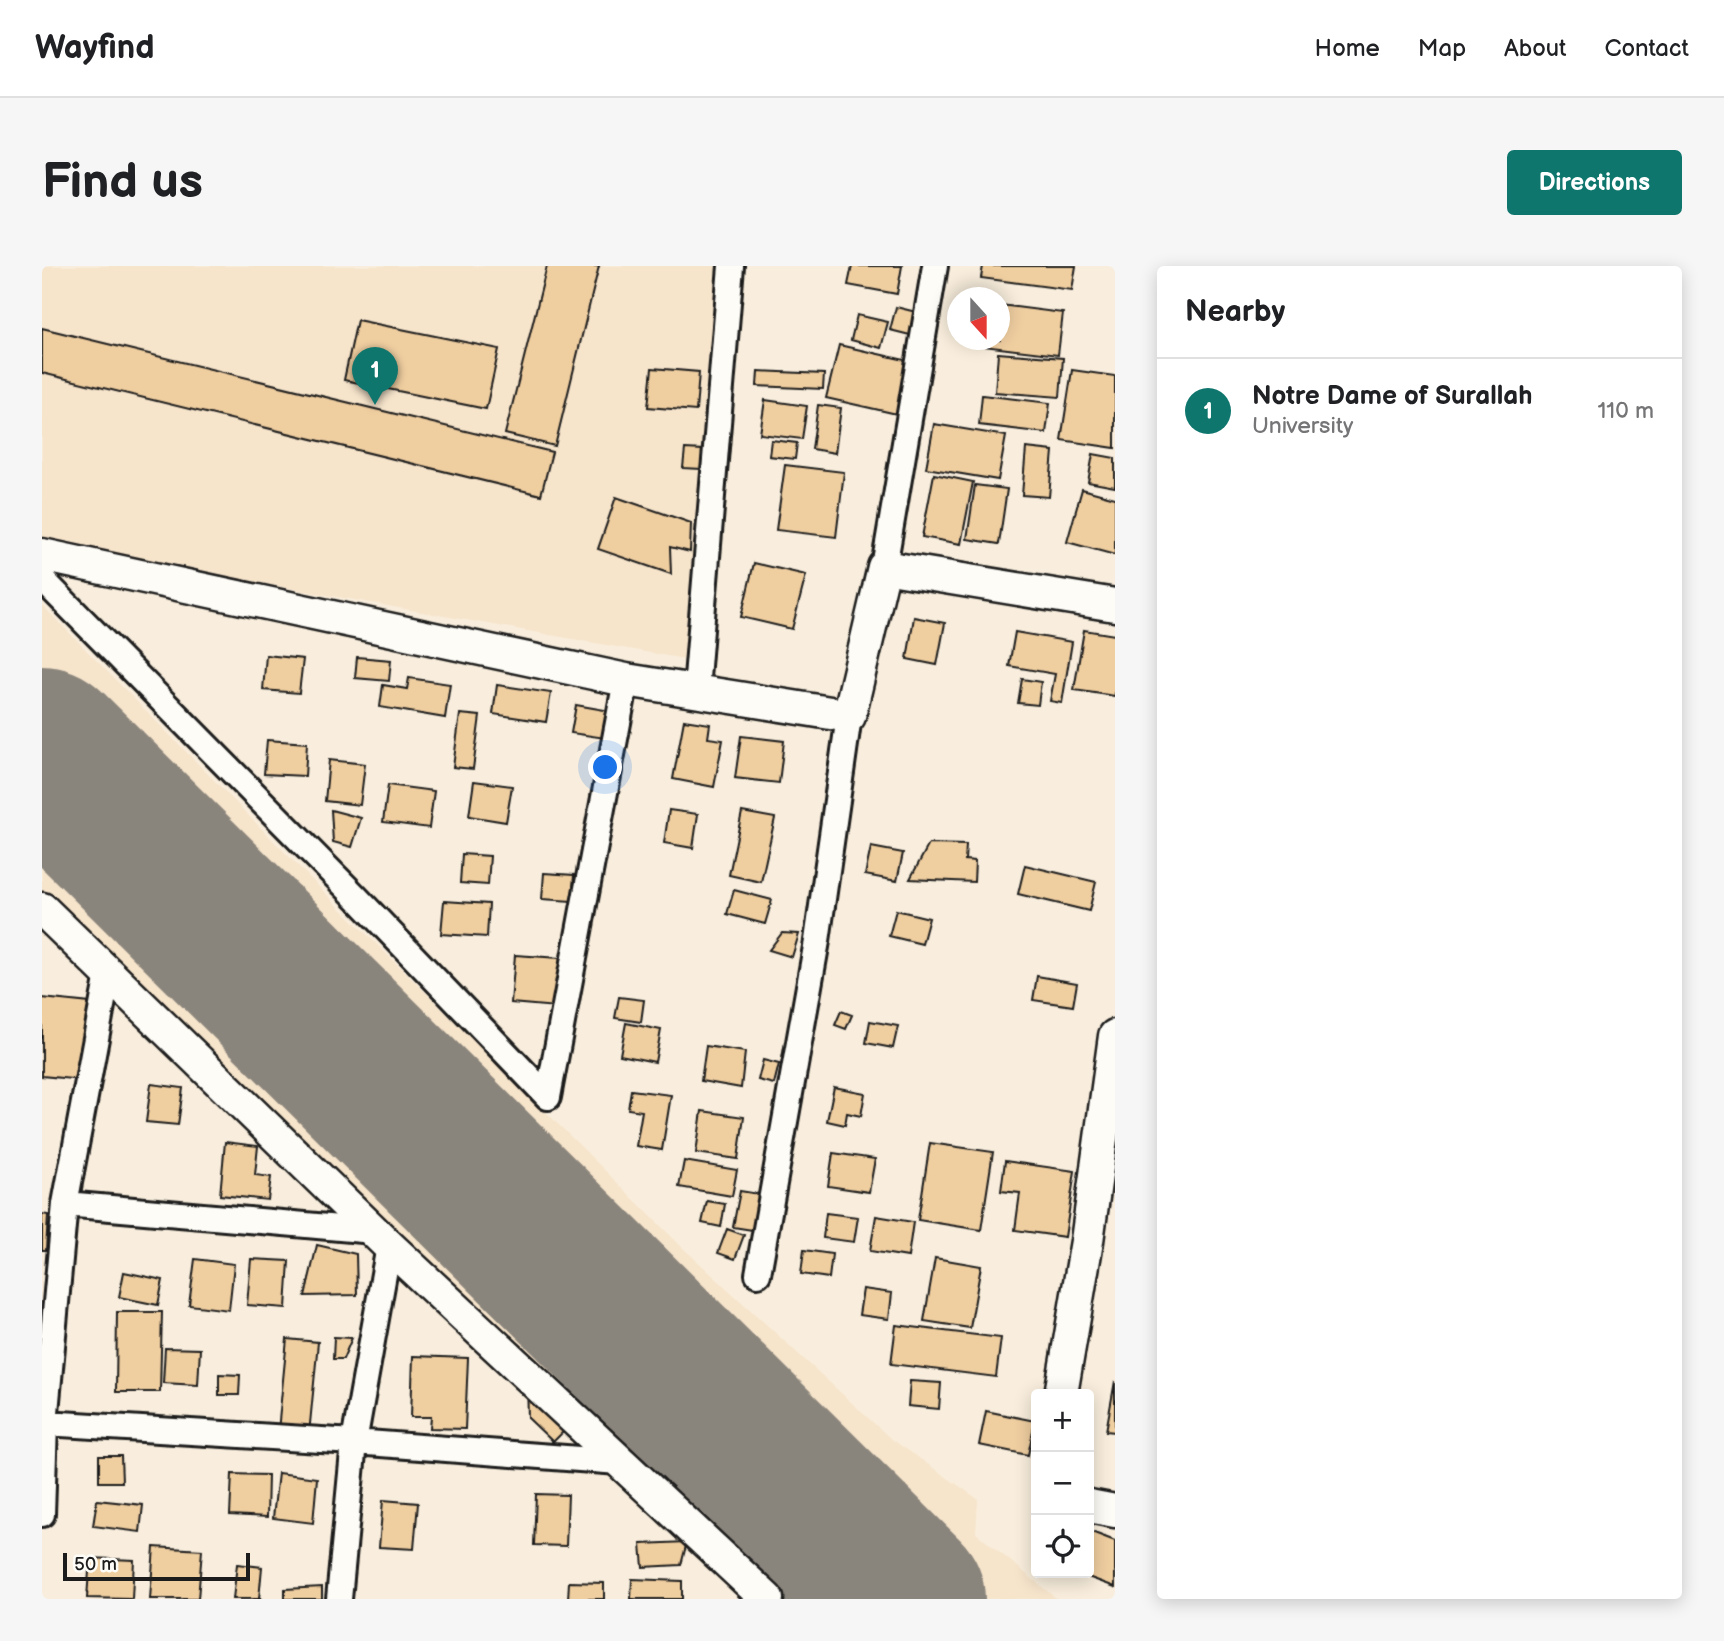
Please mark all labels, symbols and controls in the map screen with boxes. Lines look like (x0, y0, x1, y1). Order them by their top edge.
text: Wayfind (35, 28, 154, 68)
text: Home (1315, 34, 1380, 63)
text: Map (1418, 34, 1466, 63)
text: About (1504, 34, 1566, 63)
text: Contact (1604, 34, 1689, 63)
button: Directions (1507, 150, 1682, 215)
text: Find us (42, 153, 203, 212)
north arrow (947, 287, 1010, 350)
text: Nearby (1185, 294, 1285, 330)
pin: 1 (352, 347, 398, 405)
text: Notre Dame of Surallah (1252, 381, 1532, 412)
text: 1 (1203, 397, 1213, 425)
text: 110 m (1597, 397, 1654, 425)
text: University (1252, 412, 1353, 440)
your location (588, 750, 622, 784)
map controls (1031, 1389, 1094, 1578)
button: + (1031, 1389, 1094, 1452)
button: − (1031, 1452, 1094, 1515)
button: locate (1031, 1515, 1094, 1578)
scale bar (63, 1550, 250, 1582)
text: 50 m (74, 1553, 117, 1576)

